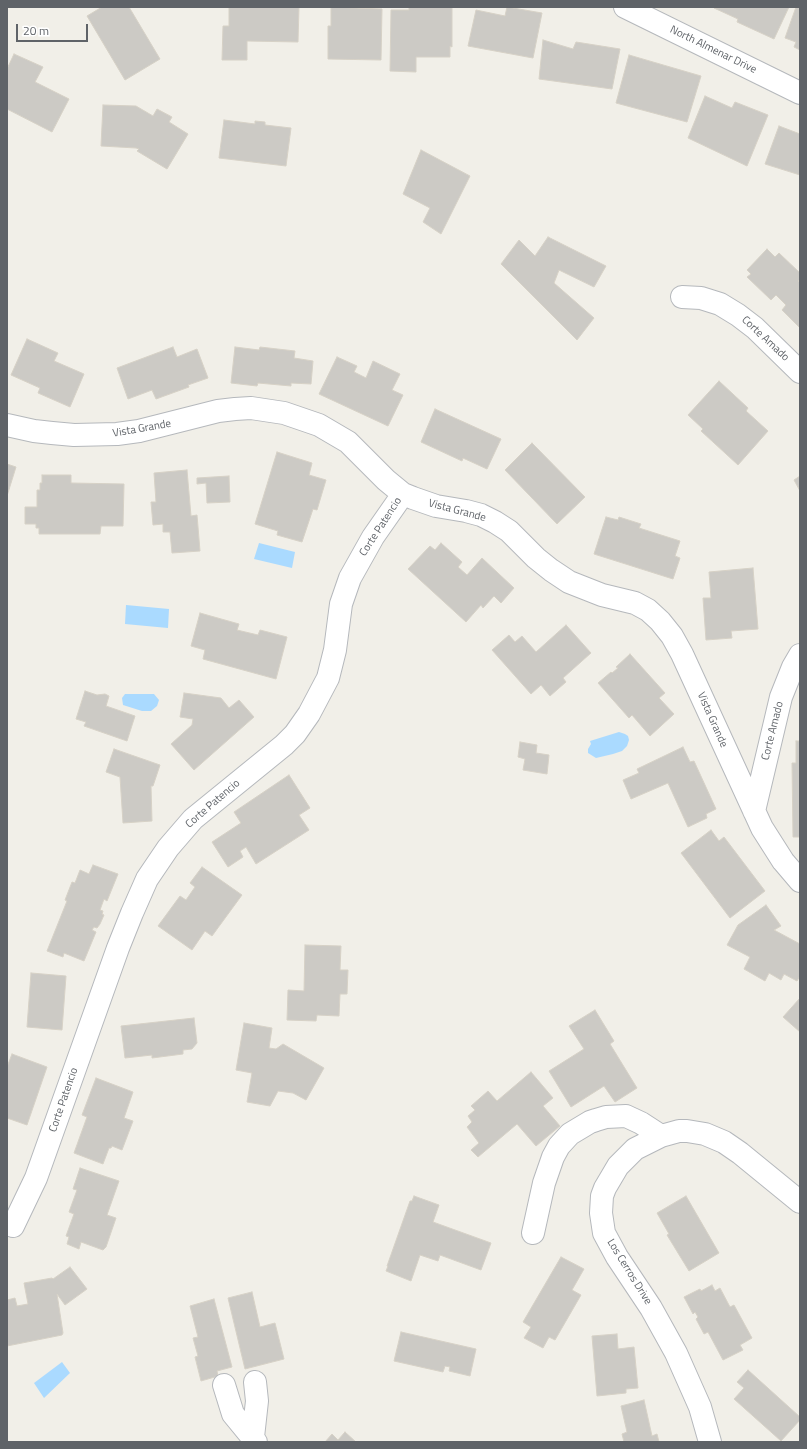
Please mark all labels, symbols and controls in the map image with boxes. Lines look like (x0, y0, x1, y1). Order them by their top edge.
scale bar (18, 16, 90, 42)
text: 20 m (23, 21, 49, 40)
street label: North Almenar Drive (668, 23, 758, 77)
street label: Corte Amado (738, 314, 792, 364)
street label: Vista Grande (112, 417, 172, 441)
street label: Corte Patencio (357, 495, 405, 559)
street label: Vista Grande (427, 497, 487, 525)
street label: Vista Grande (694, 690, 730, 750)
street label: Corte Amado (759, 700, 787, 762)
street label: Corte Patencio (183, 777, 243, 831)
street label: Corte Patencio (47, 1066, 81, 1134)
street label: Los Cerros Drive (604, 1237, 654, 1307)

